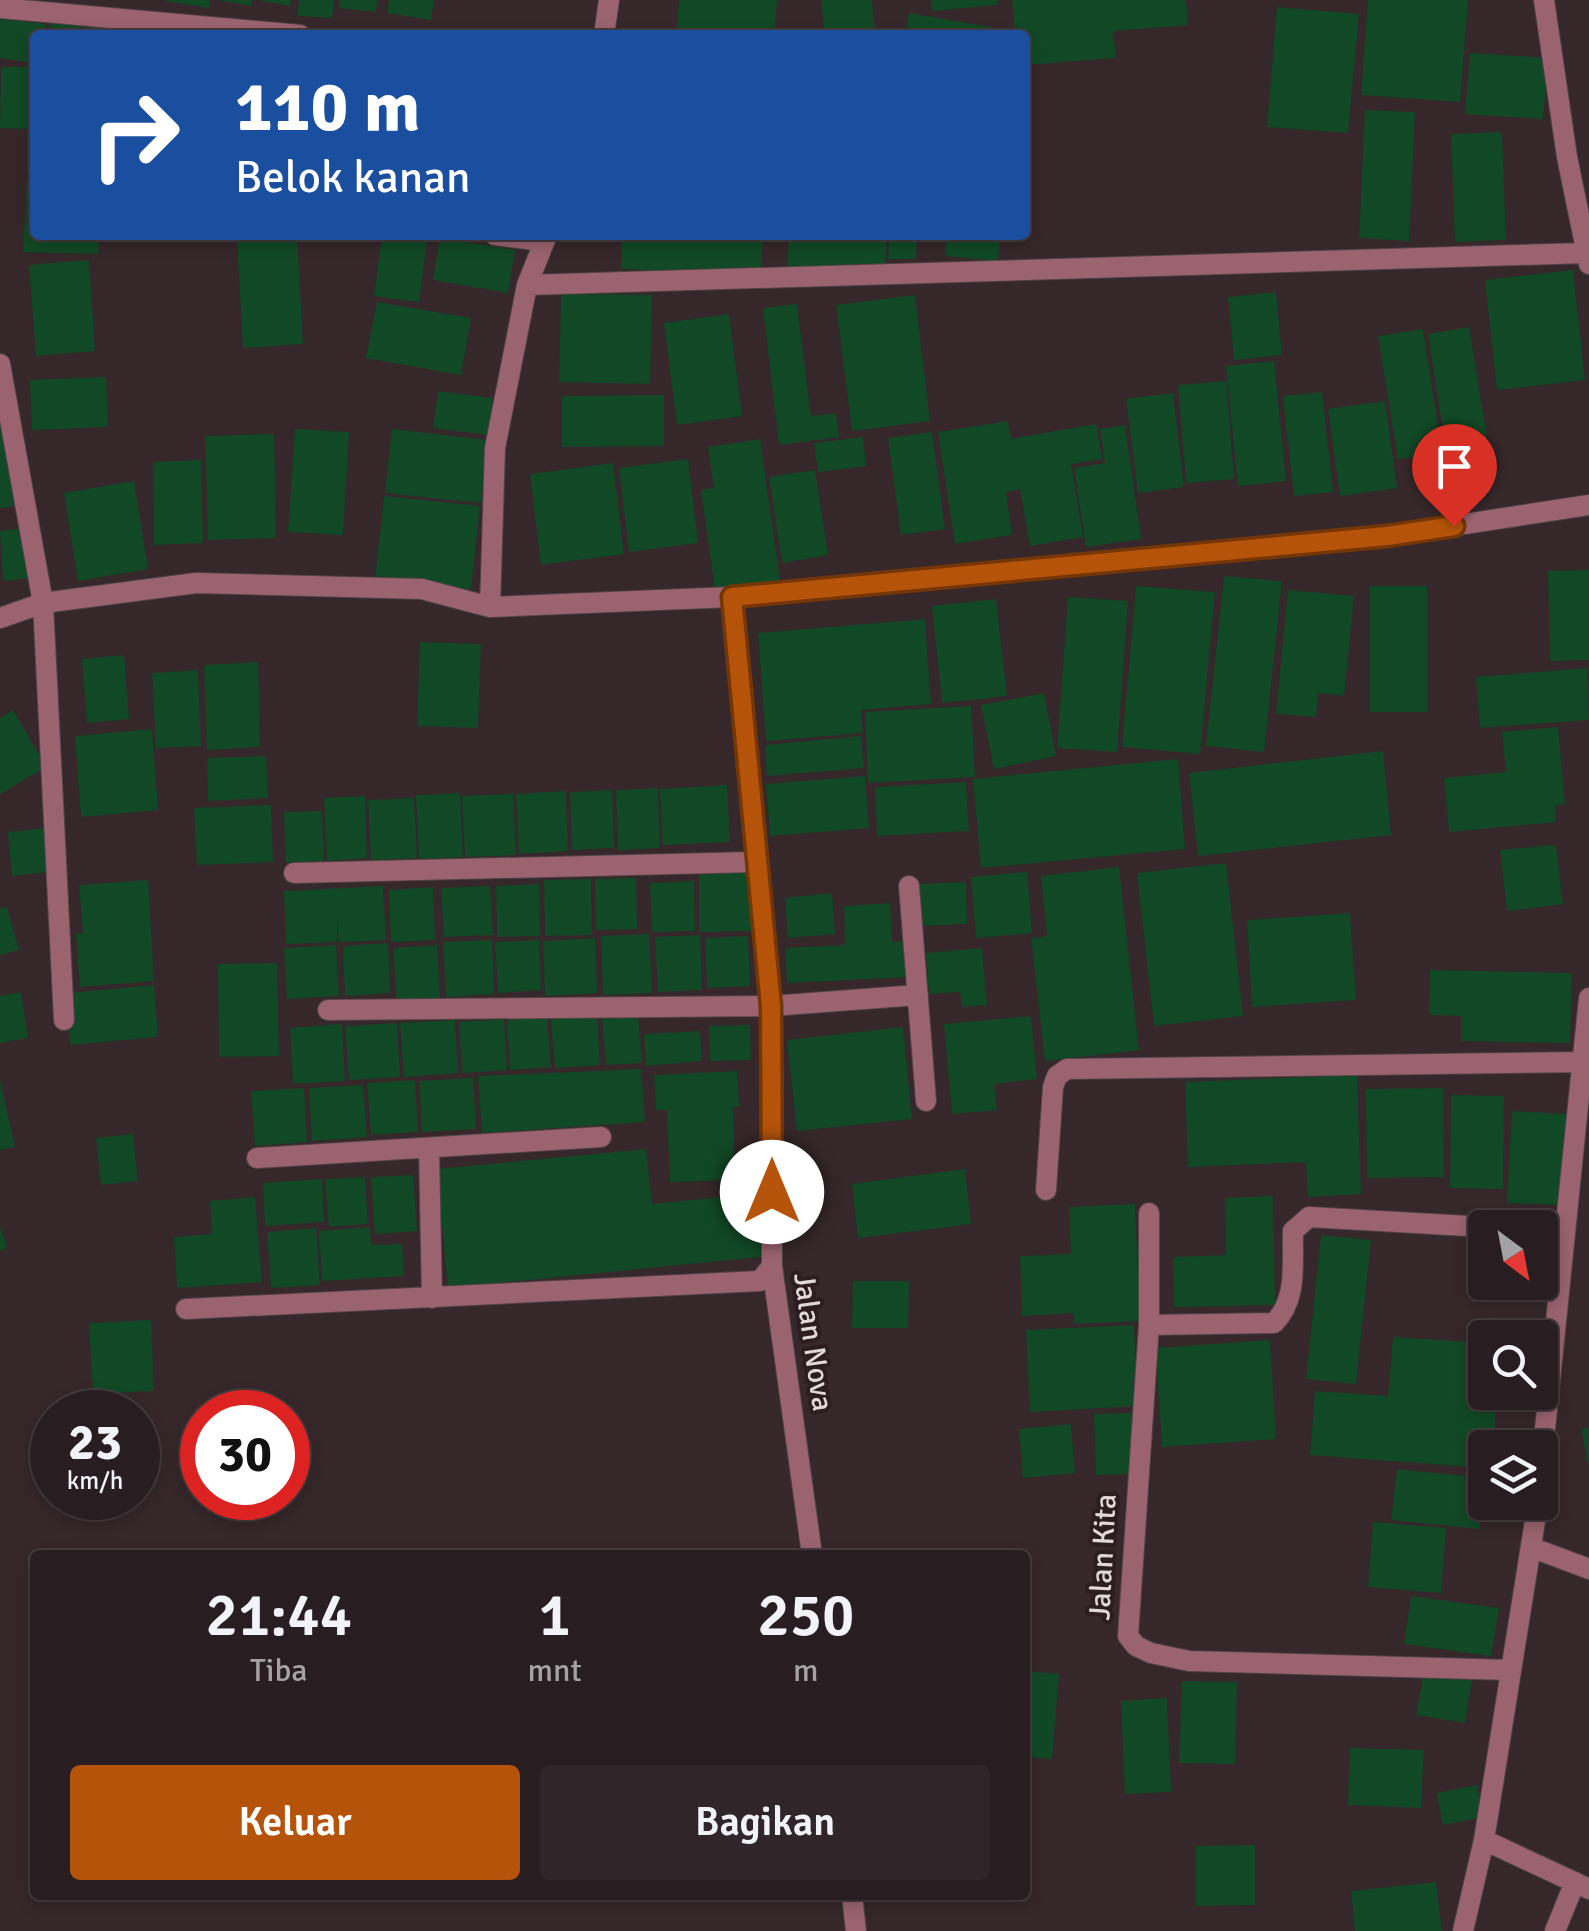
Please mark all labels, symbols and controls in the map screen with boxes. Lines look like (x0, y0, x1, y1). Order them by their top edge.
text: 110 m (235, 64, 420, 150)
icon: right (70, 70, 200, 200)
text: Belok kanan (235, 150, 471, 205)
pin (1412, 424, 1497, 527)
icon: arrive (1427, 439, 1482, 494)
position arrow (720, 1140, 824, 1244)
north arrow (1468, 1210, 1558, 1300)
map controls (1468, 1210, 1558, 1520)
street label: Jalan Nova (785, 1270, 841, 1414)
button: search (1468, 1320, 1558, 1410)
speed limit sign: 30 (180, 1390, 310, 1520)
text: 23 (68, 1412, 122, 1474)
button: layers (1468, 1430, 1558, 1520)
text: km/h (67, 1465, 123, 1496)
street label: Jalan Kita (1081, 1493, 1125, 1621)
text: 21:44 (206, 1579, 352, 1653)
text: 1 (538, 1579, 571, 1653)
text: 250 (757, 1579, 854, 1653)
text: Tiba (250, 1651, 308, 1690)
text: mnt (528, 1651, 582, 1690)
text: m (793, 1651, 819, 1690)
button: Keluar (70, 1765, 520, 1880)
button: Bagikan (540, 1765, 990, 1880)

